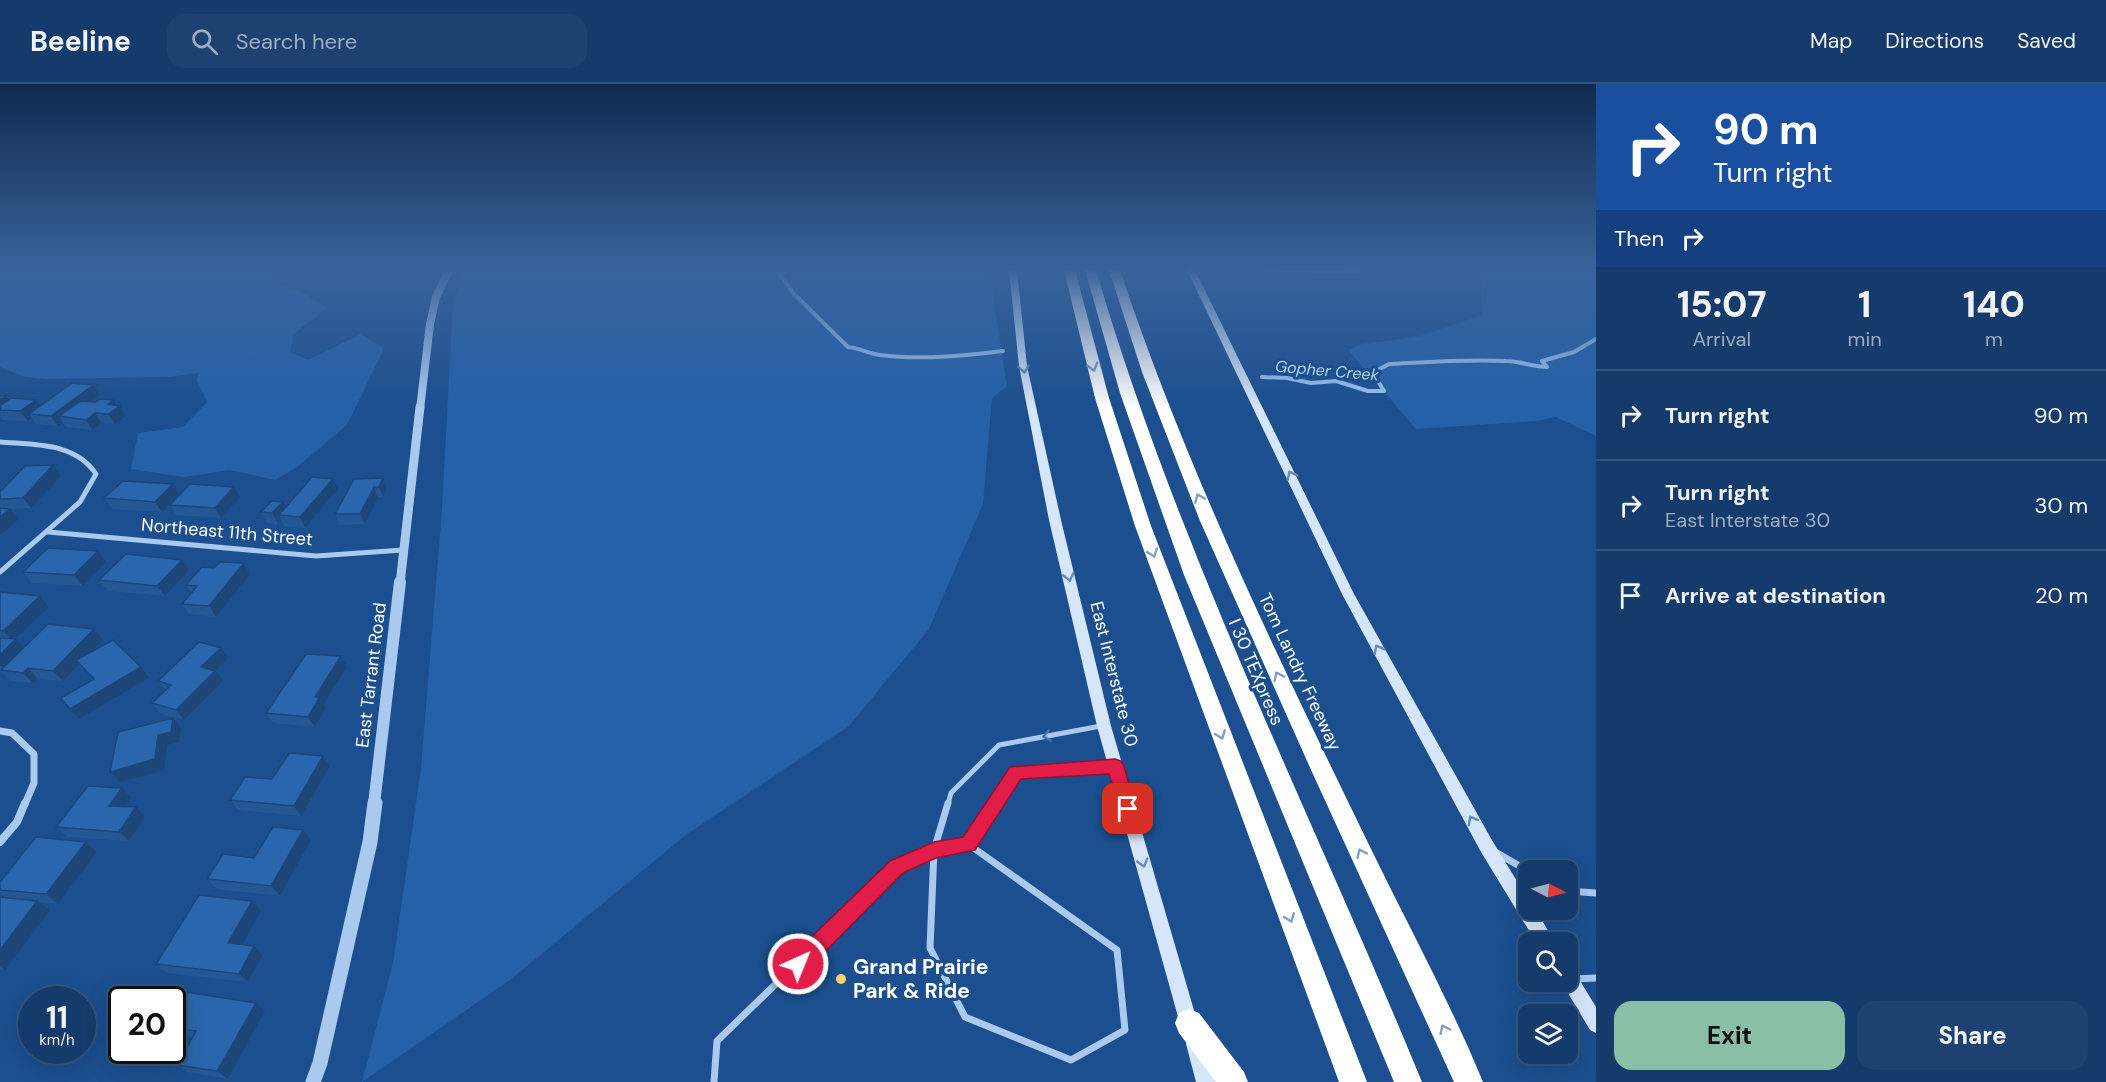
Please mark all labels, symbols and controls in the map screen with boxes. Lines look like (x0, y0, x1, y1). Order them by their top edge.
search box (167, 14, 587, 68)
text: Beeline (30, 23, 131, 60)
icon: search (188, 25, 221, 58)
text: Search here (236, 27, 357, 56)
text: Map (1810, 27, 1852, 55)
text: Directions (1885, 27, 1984, 55)
text: Saved (2017, 27, 2076, 55)
text: 90 m (1713, 102, 1819, 157)
icon: right (1614, 108, 1692, 186)
text: Turn right (1713, 155, 1833, 190)
icon: right (1676, 222, 1709, 255)
text: Then (1614, 224, 1664, 253)
text: 15:07 (1677, 281, 1767, 328)
text: 1 (1858, 281, 1871, 328)
text: 140 (1963, 281, 2025, 328)
text: Arrival (1693, 326, 1751, 352)
text: min (1848, 326, 1882, 352)
text: m (1985, 326, 2003, 352)
water label: Gopher Creek (1274, 356, 1381, 386)
one-way arrow (1086, 361, 1098, 372)
one-way arrow (1018, 365, 1030, 374)
icon: right (1614, 399, 1647, 432)
text: Turn right (1665, 401, 1770, 430)
text: 90 m (2034, 401, 2088, 430)
one-way arrow (1287, 470, 1298, 481)
text: Turn right (1665, 478, 1770, 507)
icon: right (1614, 489, 1647, 522)
text: 30 m (2034, 491, 2088, 520)
one-way arrow (1194, 493, 1206, 504)
text: East Interstate 30 (1665, 507, 1830, 533)
street label: Northeast 11th Street (140, 513, 314, 551)
one-way arrow (1145, 547, 1158, 558)
one-way arrow (1061, 571, 1074, 581)
icon: arrive (1614, 579, 1647, 612)
text: Arrive at destination (1665, 581, 1886, 610)
text: 20 m (2035, 581, 2088, 610)
street label: Tom Landry Freeway (1253, 589, 1347, 755)
street label: East Interstate 30 (1084, 599, 1144, 749)
street label: East Tarrant Road (350, 601, 392, 749)
street label: I 30 TEXpress (1223, 615, 1289, 729)
one-way arrow (1374, 645, 1385, 656)
one-way arrow (1274, 672, 1286, 683)
one-way arrow (1042, 729, 1052, 742)
one-way arrow (1214, 729, 1226, 740)
pin (1102, 783, 1153, 834)
icon: arrive (1111, 792, 1144, 825)
one-way arrow (1468, 816, 1479, 826)
one-way arrow (1357, 848, 1369, 859)
one-way arrow (1136, 857, 1148, 868)
north arrow (1518, 860, 1578, 920)
map controls (1518, 860, 1578, 1064)
one-way arrow (1283, 911, 1295, 922)
position arrow (766, 932, 830, 996)
button: search (1518, 932, 1578, 992)
place label: Grand Prairie Park & Ride (853, 953, 988, 1005)
marker: Grand Prairie Park & Ride (834, 972, 848, 986)
speed limit sign: 20 (108, 986, 186, 1064)
text: 11 (46, 998, 68, 1037)
button: Exit (1614, 1001, 1845, 1070)
button: Share (1857, 1001, 2088, 1070)
button: layers (1518, 1004, 1578, 1064)
one-way arrow (1440, 1025, 1452, 1036)
text: km/h (39, 1030, 75, 1050)

